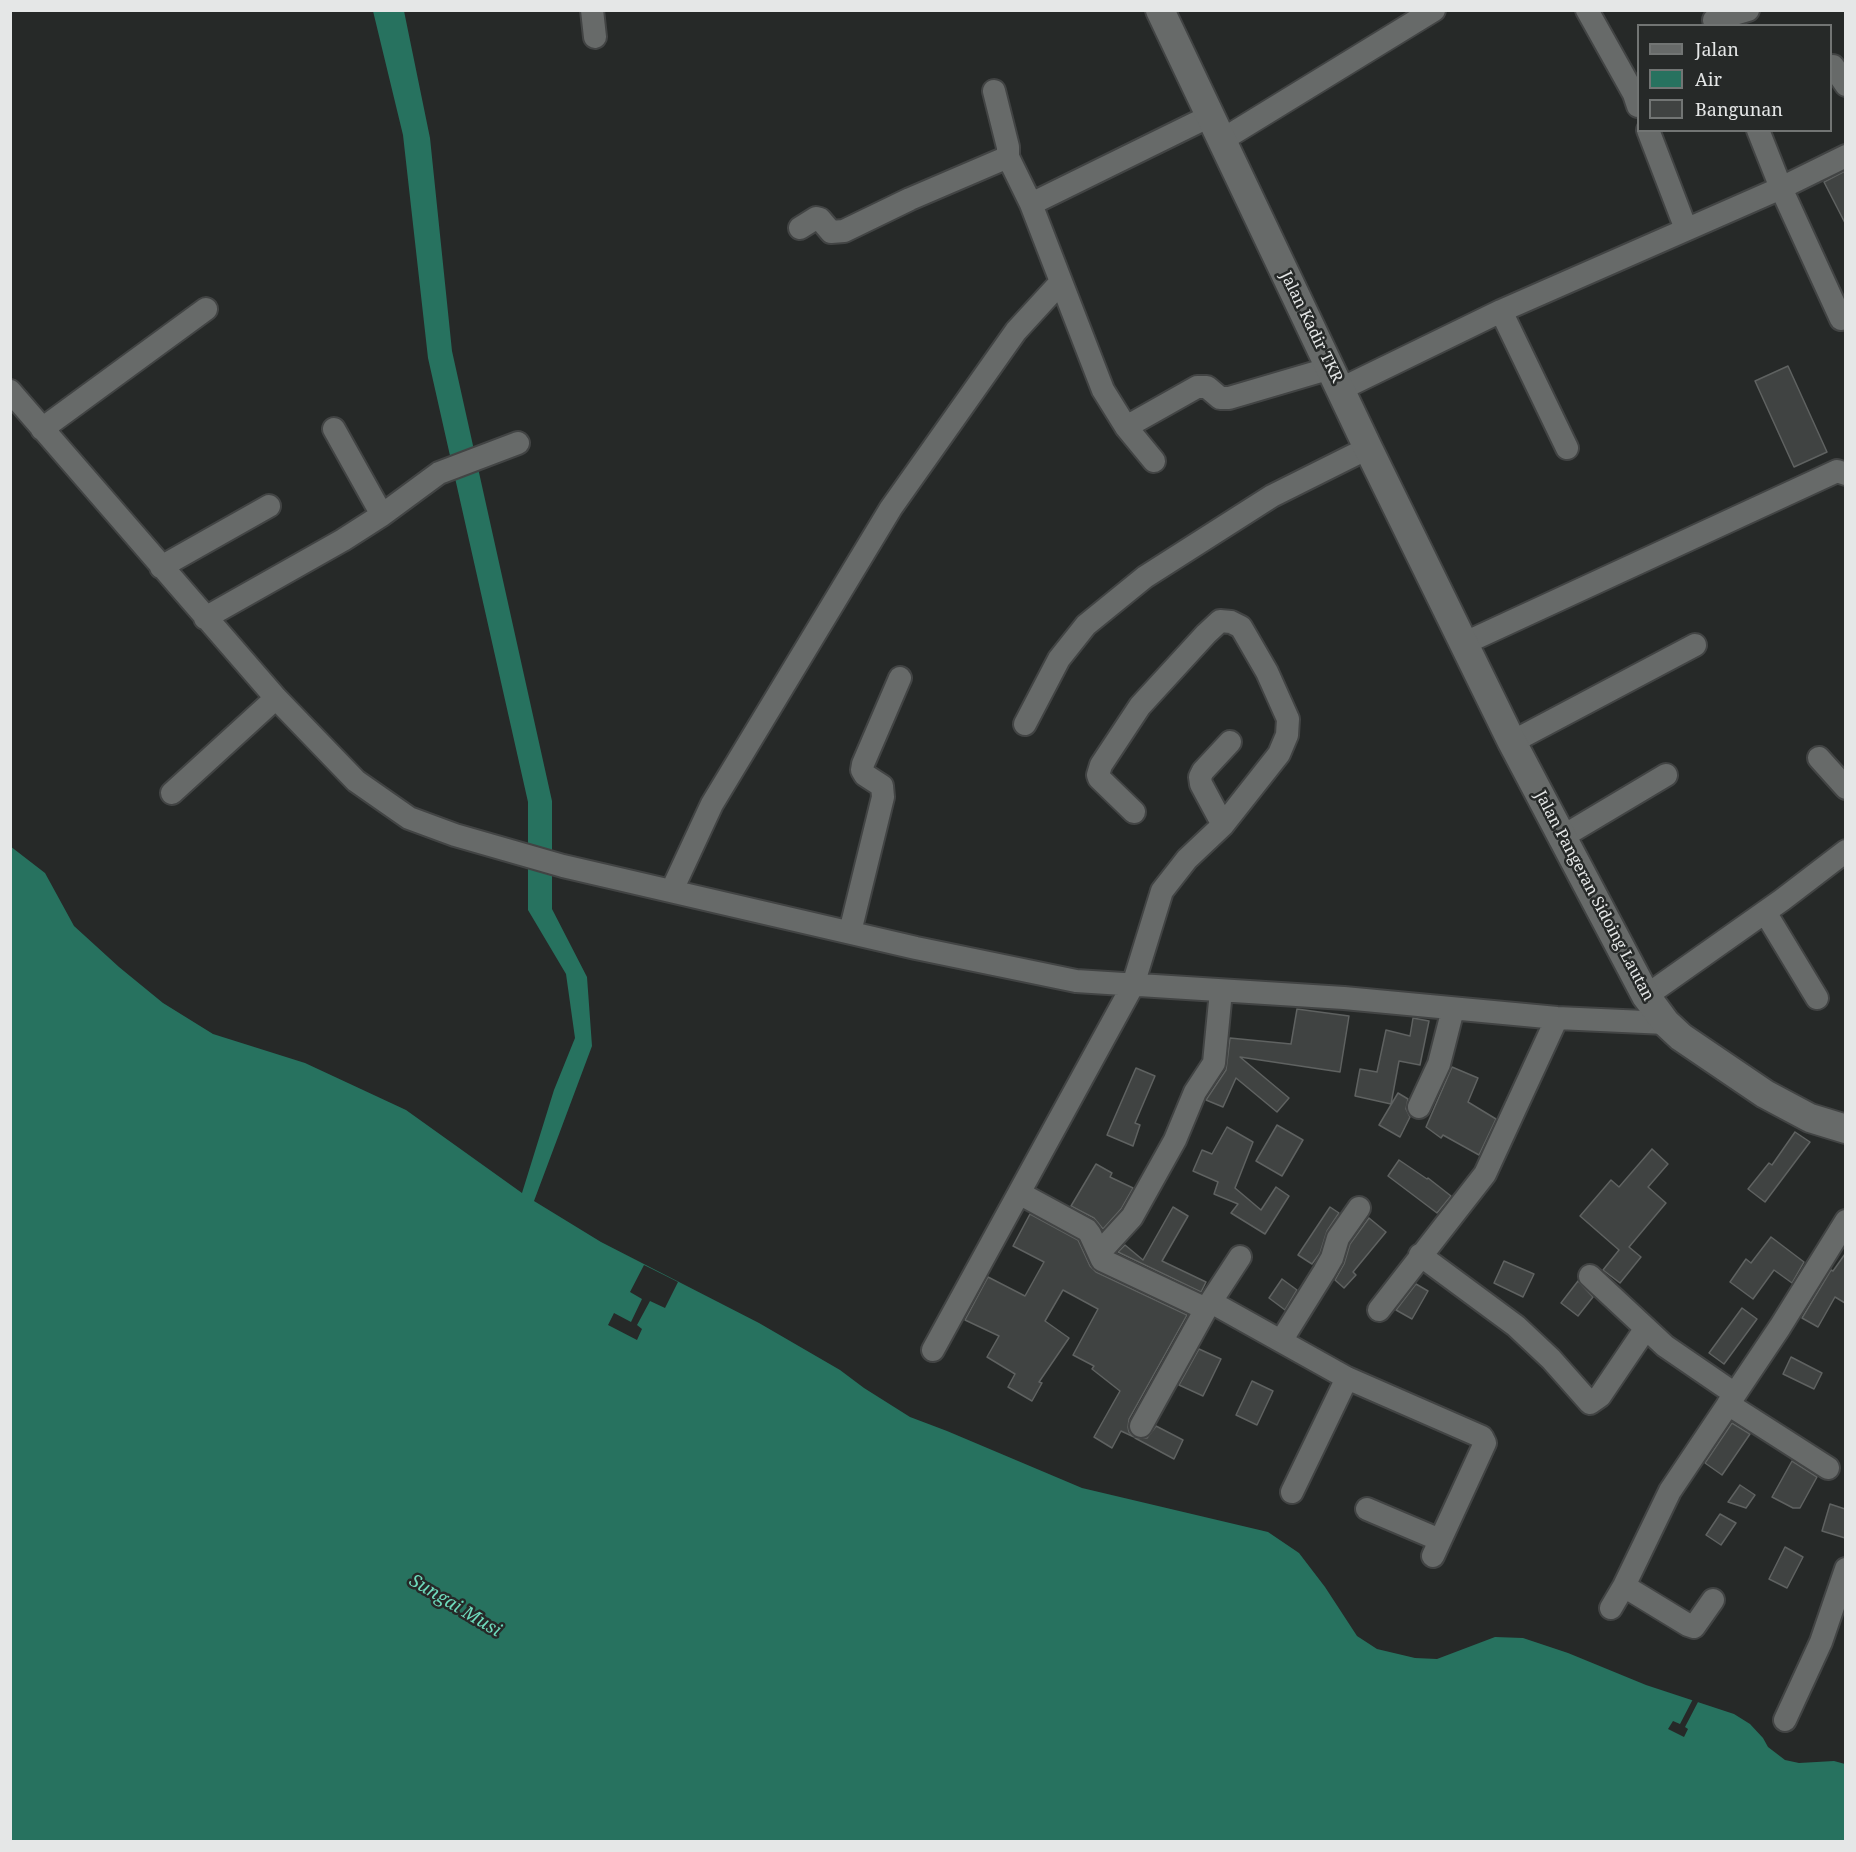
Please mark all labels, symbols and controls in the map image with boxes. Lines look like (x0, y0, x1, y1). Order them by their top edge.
legend (1637, 24, 1832, 132)
text: Jalan (1695, 37, 1739, 61)
text: Air (1695, 67, 1722, 91)
text: Bangunan (1695, 97, 1783, 121)
street label: Jalan Kadir TKR (1276, 268, 1346, 386)
street label: Jalan Pangeran Sidoing Lautan (1530, 788, 1658, 1004)
water label: Sungai Musi (405, 1570, 505, 1642)

